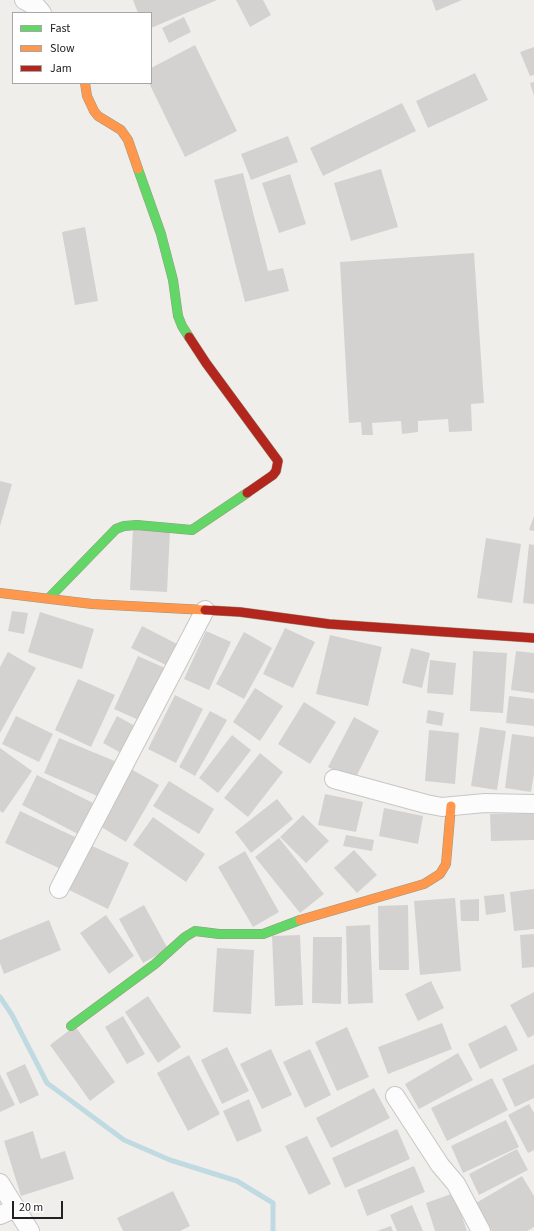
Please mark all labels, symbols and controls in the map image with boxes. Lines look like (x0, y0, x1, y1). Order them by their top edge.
legend (12, 12, 152, 84)
text: Fast (50, 20, 70, 37)
text: Slow (50, 40, 75, 57)
text: Jam (50, 60, 72, 77)
scale bar (14, 1193, 65, 1219)
text: 20 m (19, 1199, 43, 1216)

